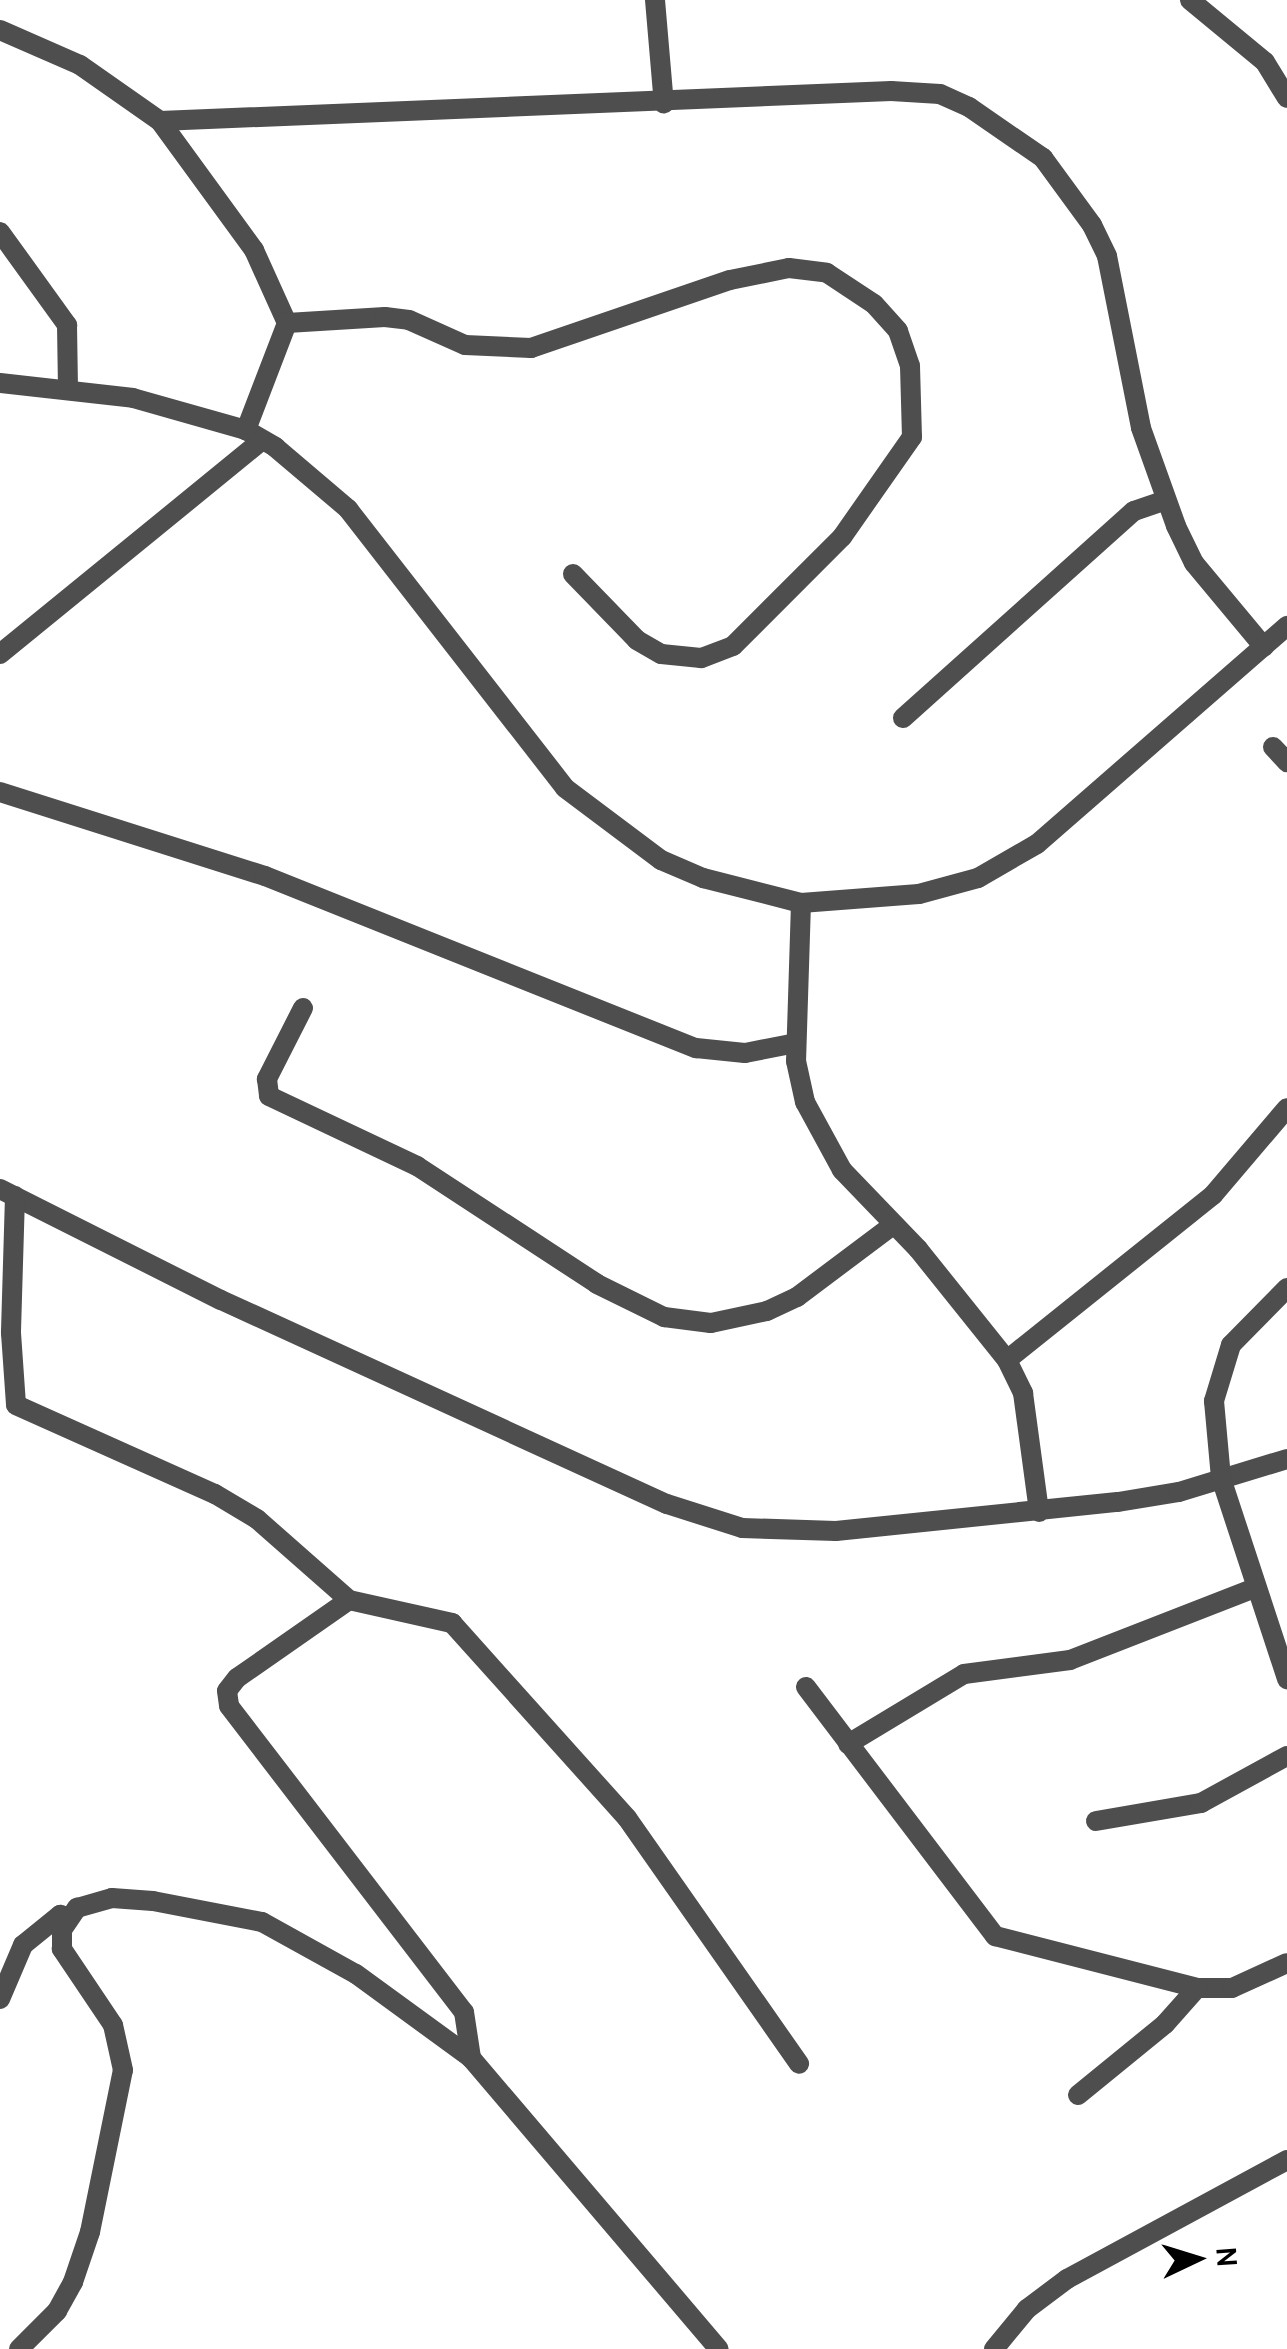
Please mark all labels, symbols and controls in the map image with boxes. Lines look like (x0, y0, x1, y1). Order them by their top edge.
north arrow (1147, 2209, 1247, 2309)
text: N (1209, 2246, 1245, 2268)

